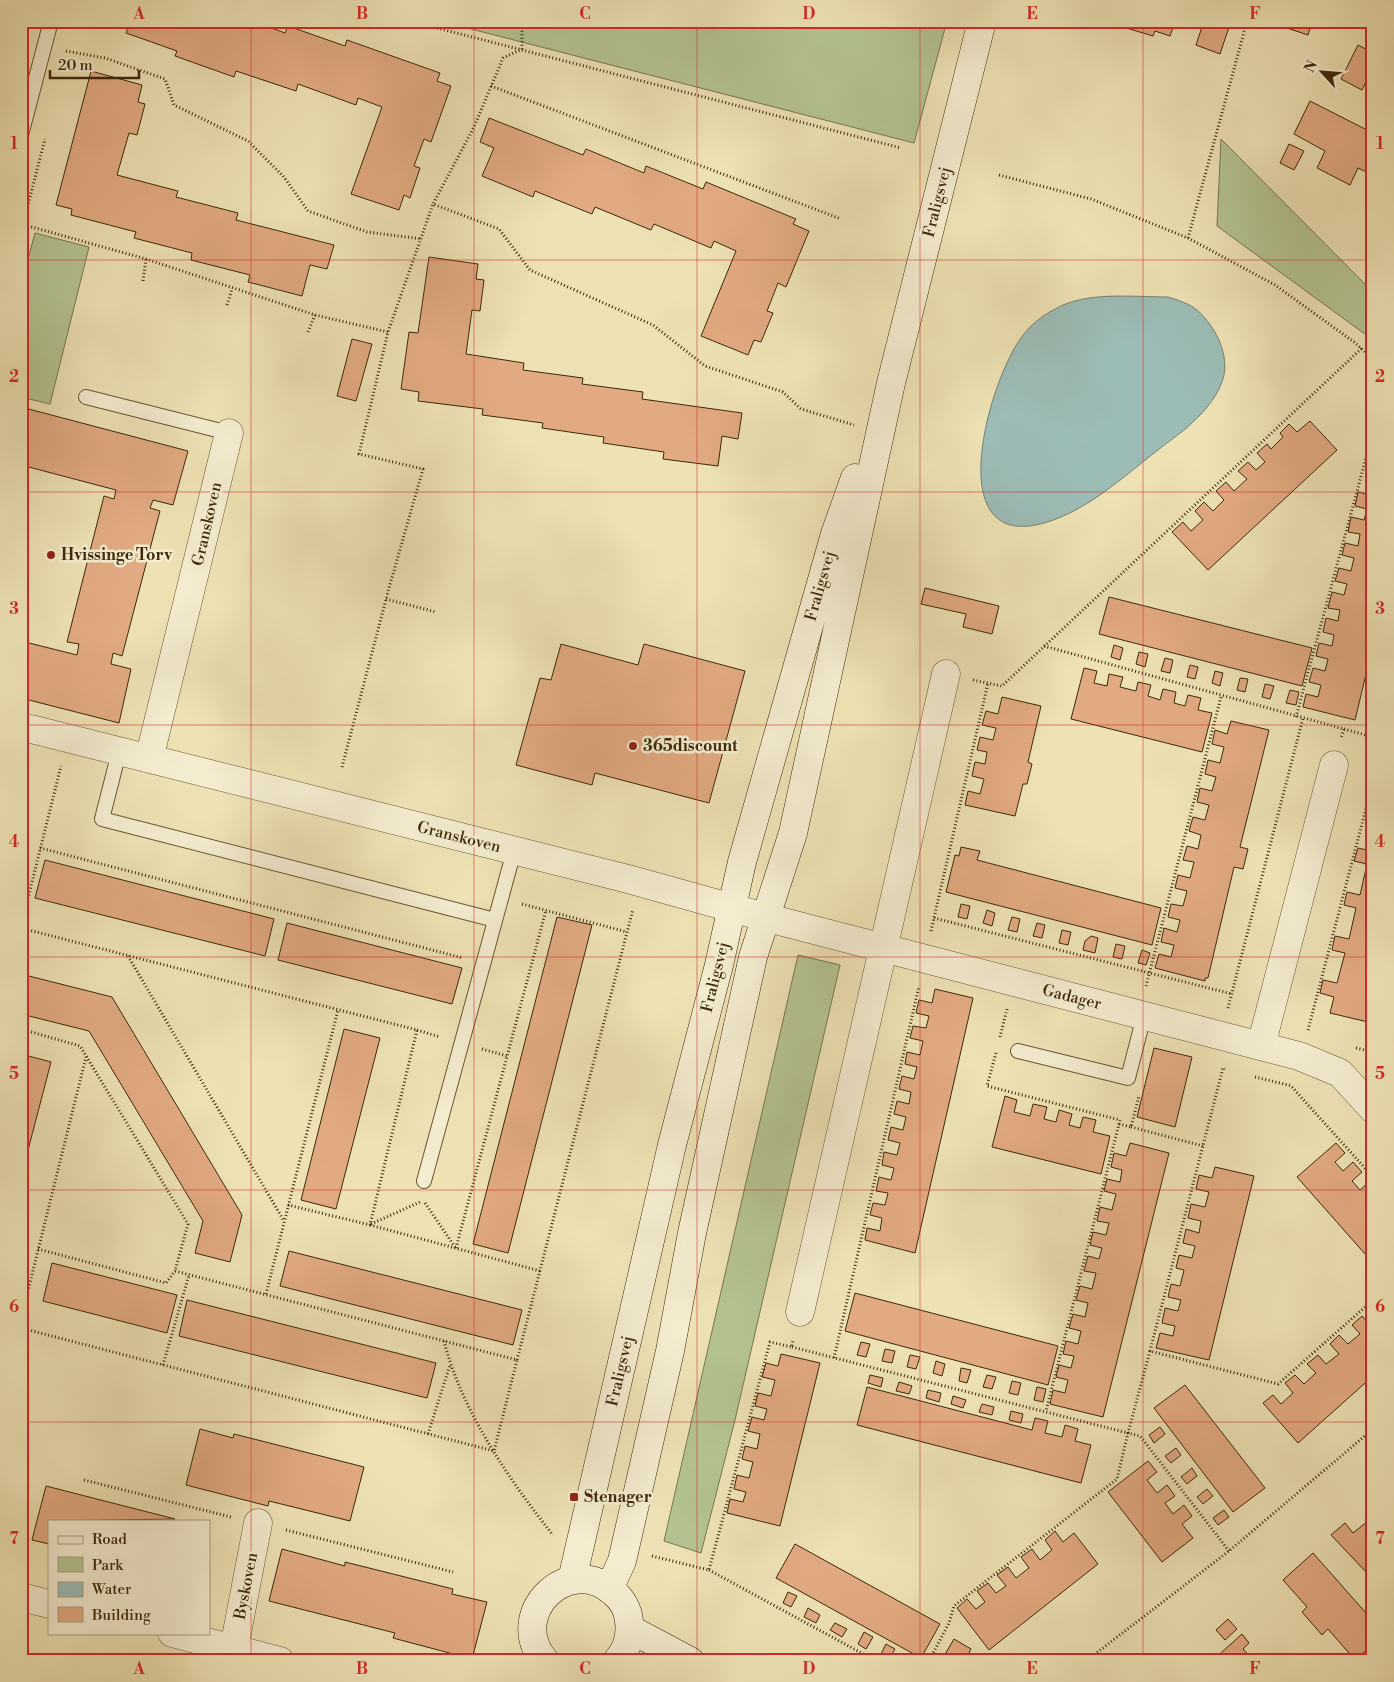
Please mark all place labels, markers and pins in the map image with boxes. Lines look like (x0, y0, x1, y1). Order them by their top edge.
place label: Hvissinge Torv (61, 545, 173, 565)
marker: Hvissinge Torv (45, 549, 57, 561)
place label: 365discount (643, 736, 738, 756)
marker: 365discount (627, 740, 639, 752)
place label: Stenager (584, 1487, 652, 1507)
marker: Stenager (568, 1491, 580, 1503)

